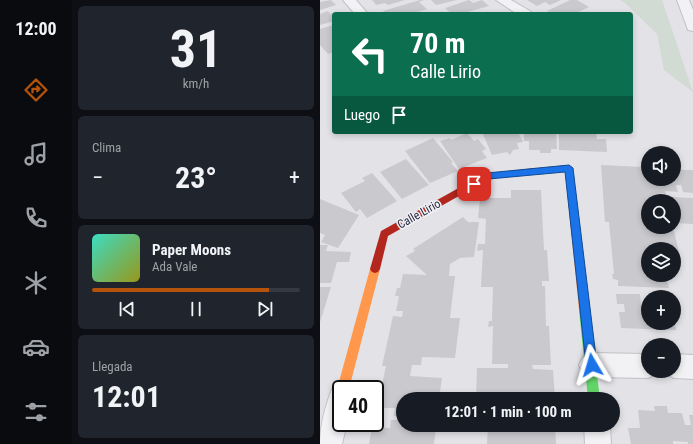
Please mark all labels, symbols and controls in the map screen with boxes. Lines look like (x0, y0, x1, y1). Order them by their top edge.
text: 12:00 (15, 18, 57, 39)
text: 31 (170, 19, 222, 80)
text: 70 m (410, 27, 466, 60)
icon: left (344, 28, 396, 80)
text: Calle Lirio (410, 61, 481, 82)
icon: directions (22, 76, 50, 104)
text: km/h (183, 76, 209, 91)
icon: arrive (388, 104, 410, 126)
text: Luego (344, 106, 380, 124)
icon: music (22, 140, 50, 168)
text: Clima (92, 140, 121, 155)
map controls (641, 146, 681, 378)
button: sound (641, 146, 681, 186)
text: 23° (175, 160, 217, 195)
text: − (92, 165, 103, 190)
text: + (289, 165, 300, 190)
pin (457, 167, 491, 201)
icon: arrive (463, 173, 485, 195)
button: search (641, 194, 681, 234)
street label: Calle Lirio (395, 196, 443, 232)
icon: phone (22, 204, 50, 232)
text: Paper Moons (152, 241, 231, 259)
button: layers (641, 242, 681, 282)
text: Ada Vale (152, 259, 197, 274)
icon: climate (22, 269, 50, 297)
button: + (641, 290, 681, 330)
icon: previous (116, 298, 138, 320)
icon: pause (185, 298, 207, 320)
icon: next (254, 298, 276, 320)
icon: car (22, 333, 50, 361)
button: − (641, 338, 681, 378)
position arrow (571, 344, 613, 386)
text: Llegada (92, 359, 133, 374)
text: 12:01 (92, 379, 161, 414)
speed limit sign: 40 (332, 380, 384, 432)
icon: filters (22, 398, 50, 426)
text: 12:01 · 1 min · 100 m (444, 403, 572, 421)

